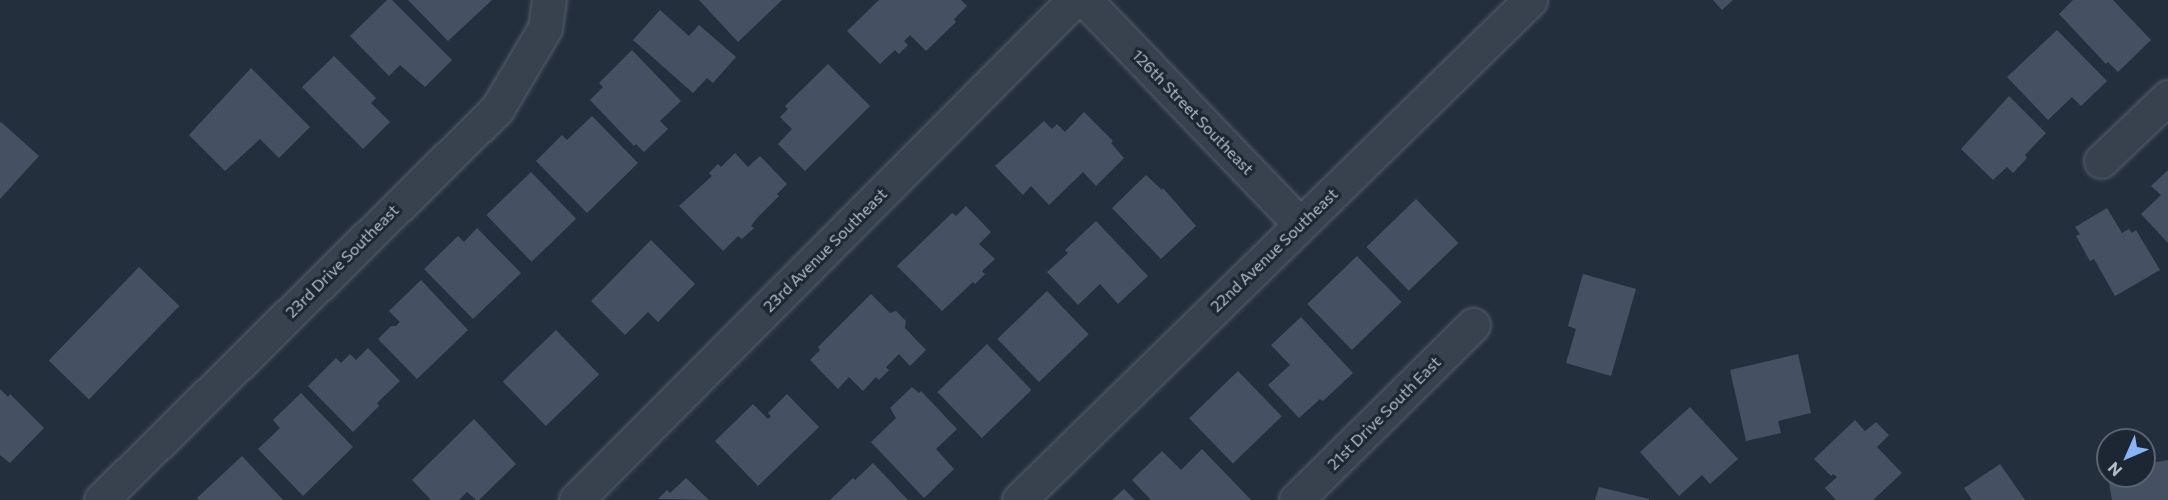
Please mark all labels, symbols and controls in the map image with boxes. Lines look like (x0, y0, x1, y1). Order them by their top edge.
street label: 126th Street Southeast (1128, 45, 1258, 179)
street label: 23rd Avenue Southeast (759, 184, 891, 316)
street label: 22nd Avenue Southeast (1206, 184, 1342, 316)
street label: 23rd Drive Southeast (281, 200, 403, 322)
street label: 21st Drive South East (1323, 352, 1445, 474)
north arrow (2096, 428, 2156, 488)
text: N (2103, 459, 2125, 481)

